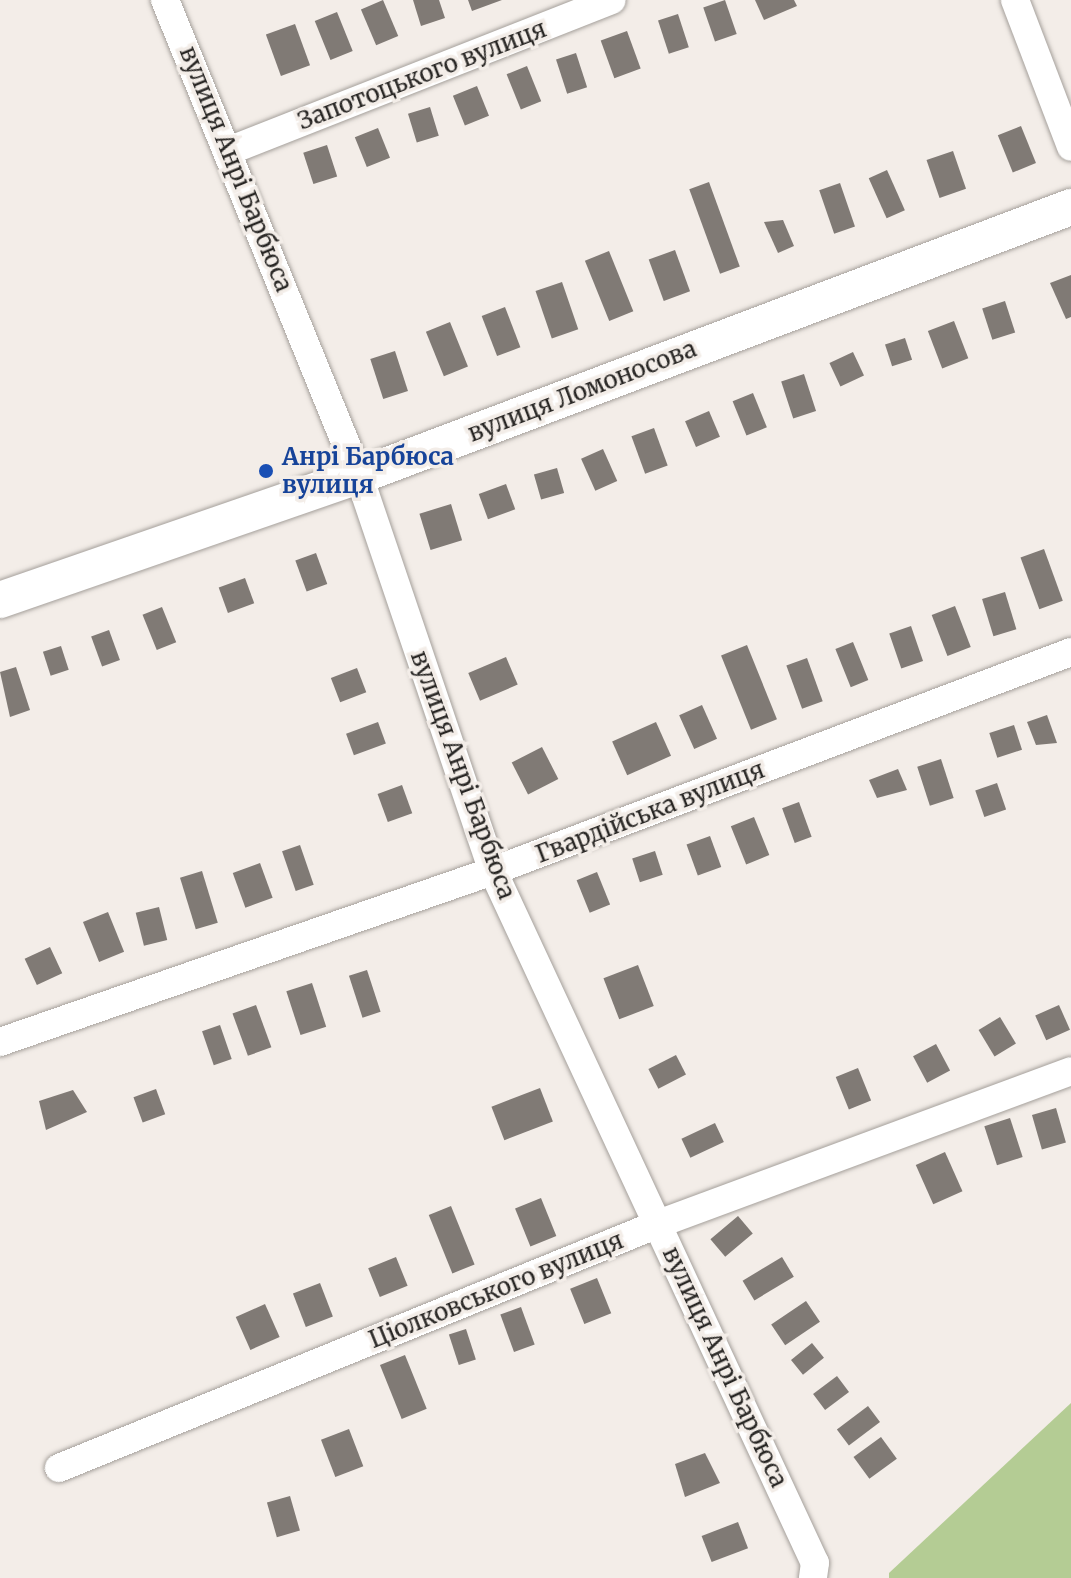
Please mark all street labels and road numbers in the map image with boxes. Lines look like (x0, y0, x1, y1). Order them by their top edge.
street label: Запотоцького вулиця (294, 14, 550, 136)
street label: вулиця Анрі Барбюса (174, 42, 298, 296)
street label: вулиця Ломоносова (464, 334, 700, 448)
street label: вулиця Анрі Барбюса (405, 647, 521, 903)
street label: Гвардійська вулиця (532, 755, 768, 869)
street label: Ціолковського вулиця (365, 1226, 627, 1354)
street label: вулиця Анрі Барбюса (657, 1242, 793, 1492)

